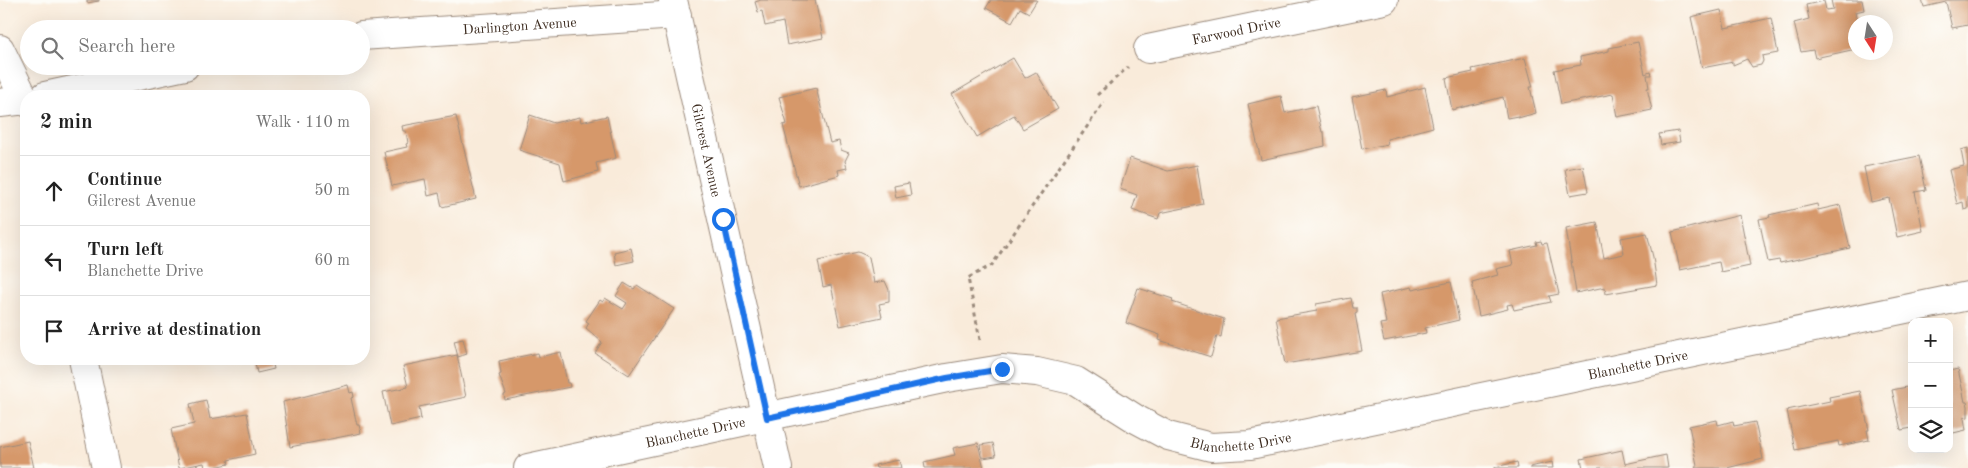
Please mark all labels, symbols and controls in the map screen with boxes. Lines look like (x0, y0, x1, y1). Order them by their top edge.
north arrow (1848, 15, 1893, 60)
street label: Darlington Avenue (462, 16, 577, 37)
street label: Farwood Drive (1191, 16, 1282, 48)
search box (20, 20, 370, 75)
icon: search (38, 34, 66, 62)
text: Search here (78, 38, 175, 57)
street label: Gilcrest Avenue (688, 102, 723, 199)
text: 2 min (40, 112, 93, 133)
text: Walk · 110 m (255, 115, 350, 131)
text: Continue (87, 171, 162, 190)
icon: ahead (40, 177, 68, 205)
text: 50 m (314, 183, 350, 199)
text: Gilcrest Avenue (87, 194, 196, 210)
route start (712, 208, 735, 231)
text: Turn left (87, 241, 164, 260)
icon: left (40, 247, 68, 275)
text: 60 m (314, 253, 350, 269)
text: Blanchette Drive (87, 264, 203, 280)
icon: arrive (40, 317, 68, 345)
map controls (1908, 318, 1953, 453)
button: + (1908, 318, 1953, 363)
text: Arrive at destination (87, 321, 261, 340)
street label: Blanchette Drive (1586, 348, 1689, 383)
route end (991, 358, 1014, 381)
button: − (1908, 363, 1953, 408)
button: layers (1908, 408, 1953, 453)
street label: Blanchette Drive (644, 416, 747, 451)
street label: Blanchette Drive (1189, 431, 1293, 455)

